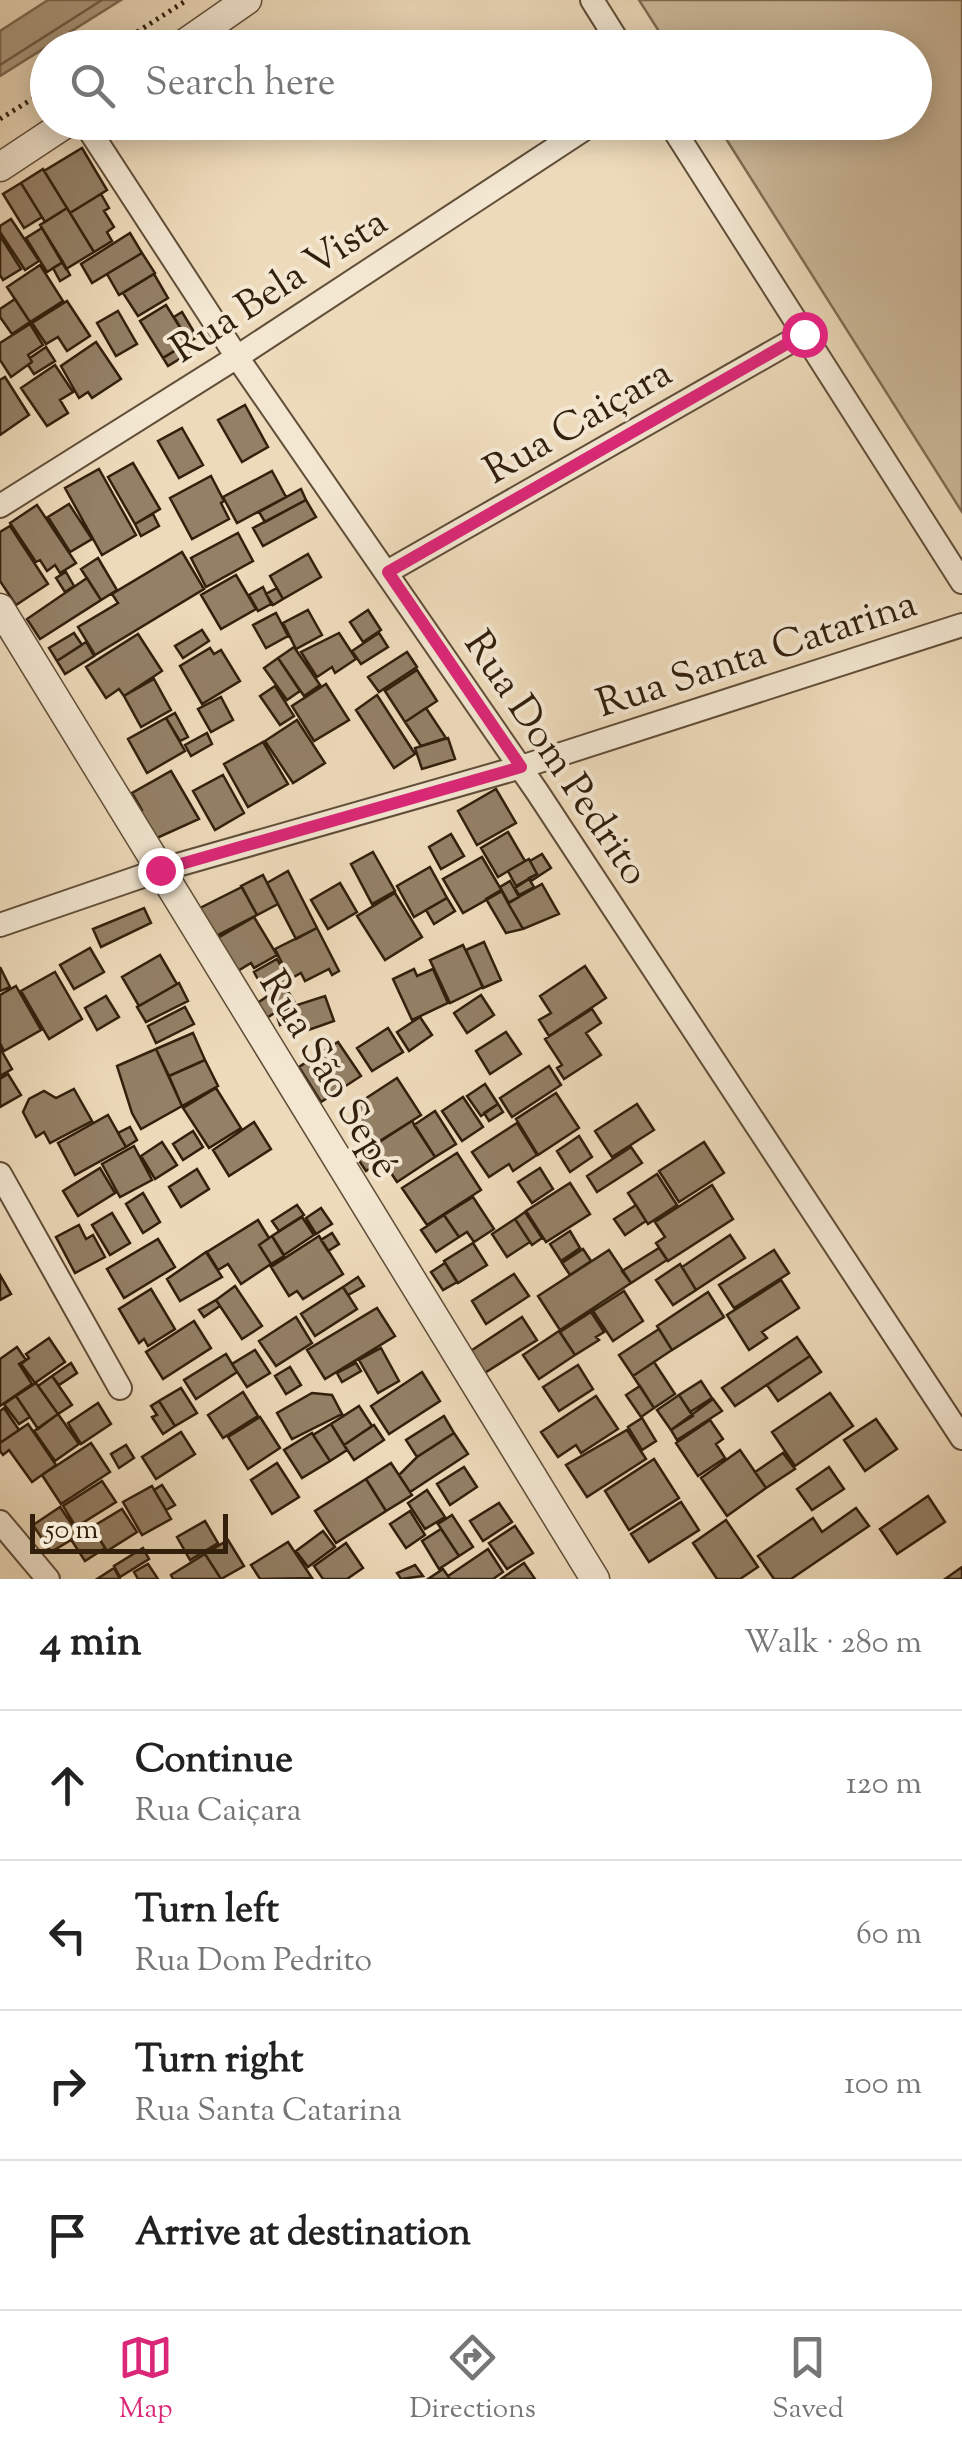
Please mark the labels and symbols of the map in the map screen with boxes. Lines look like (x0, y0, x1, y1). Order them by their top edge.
street label: Rua Bela Vista (161, 196, 400, 379)
route start (782, 312, 828, 358)
street label: Rua Caiçara (475, 347, 684, 501)
street label: Rua Santa Catarina (590, 578, 925, 735)
street label: Rua Dom Pedrito (448, 621, 661, 898)
route end (138, 848, 184, 894)
street label: Rua São Sepé (243, 961, 411, 1190)
scale bar (30, 1509, 228, 1554)

